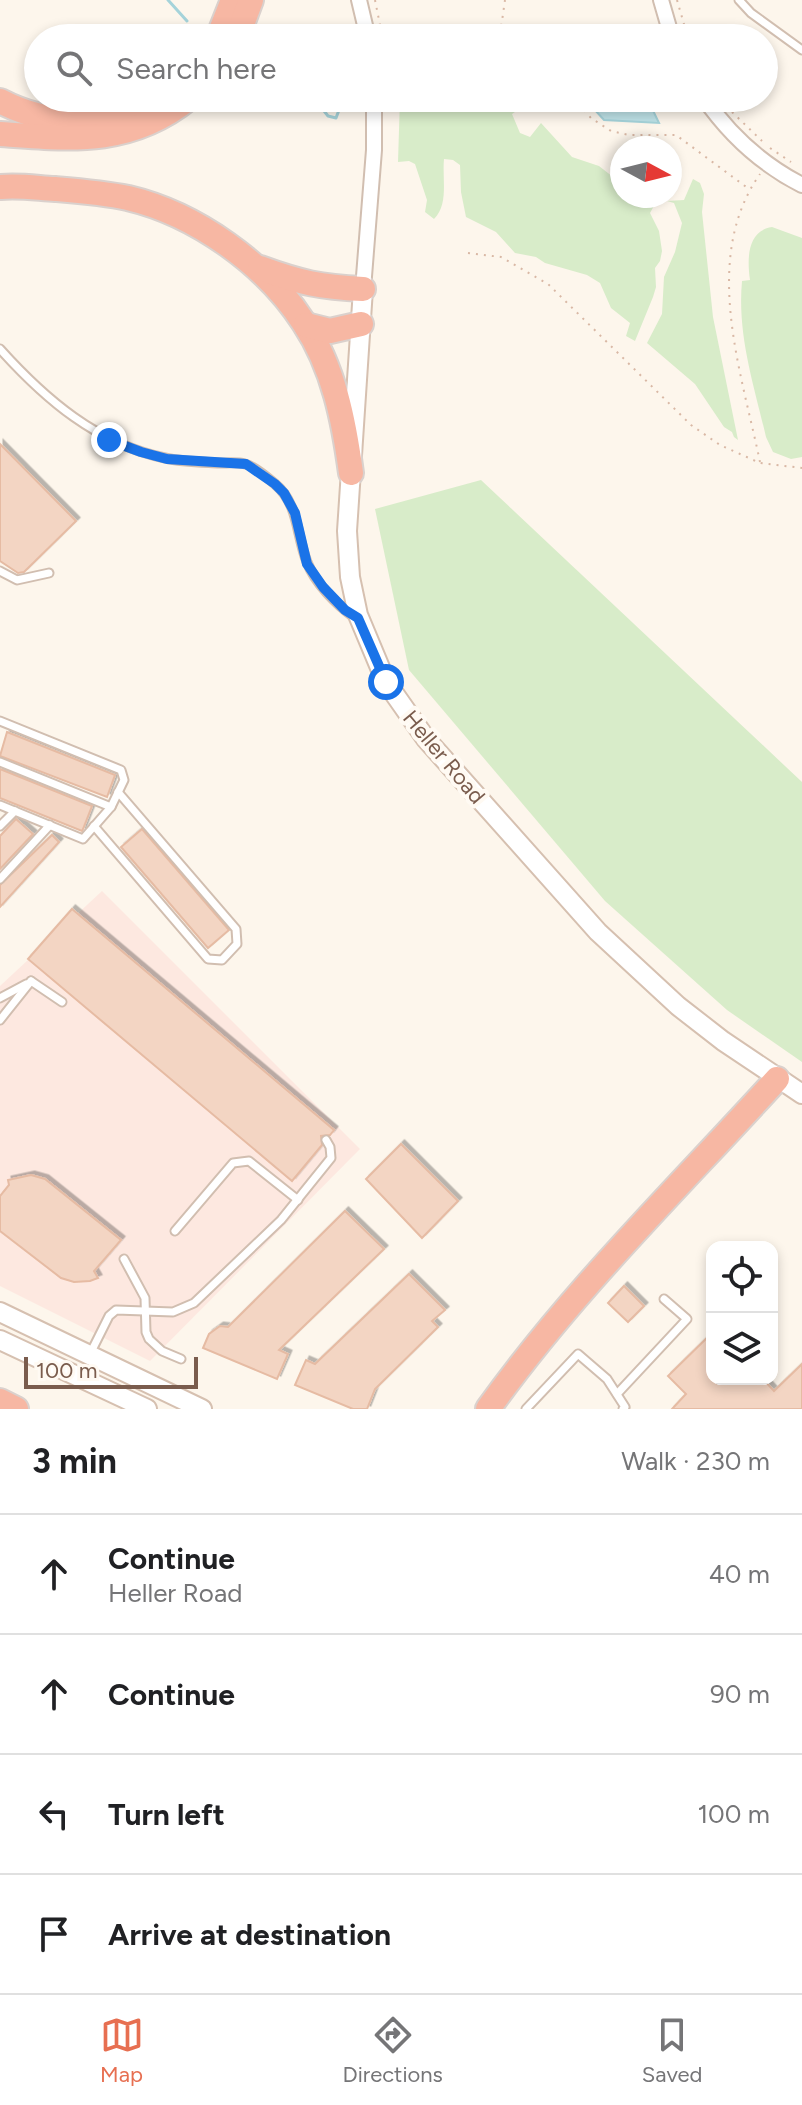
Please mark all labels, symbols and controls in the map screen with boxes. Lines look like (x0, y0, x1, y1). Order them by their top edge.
search box (24, 24, 778, 112)
icon: search (52, 46, 96, 90)
text: Search here (116, 50, 276, 87)
north arrow (610, 136, 682, 208)
route end (91, 422, 127, 458)
route start (368, 664, 404, 700)
street label: Heller Road (397, 705, 491, 809)
map controls (706, 1241, 778, 1385)
button: locate (706, 1241, 778, 1313)
button: layers (706, 1313, 778, 1385)
scale bar (24, 1353, 198, 1389)
text: 100 m (36, 1357, 97, 1384)
text: 3 min (32, 1441, 117, 1482)
text: Walk · 230 m (621, 1445, 770, 1477)
text: Continue (108, 1540, 235, 1577)
icon: ahead (32, 1552, 76, 1596)
text: 40 m (709, 1558, 770, 1590)
text: Heller Road (108, 1577, 242, 1609)
icon: ahead (32, 1672, 76, 1716)
text: Continue (108, 1676, 235, 1713)
text: 90 m (710, 1678, 770, 1710)
icon: left (32, 1792, 76, 1836)
text: Turn left (108, 1796, 225, 1833)
text: 100 m (697, 1798, 770, 1830)
icon: arrive (32, 1912, 76, 1956)
text: Arrive at destination (108, 1916, 391, 1953)
tab: Map (100, 2013, 144, 2088)
tab: Directions (343, 2013, 443, 2088)
tab: Saved (642, 2013, 702, 2088)

